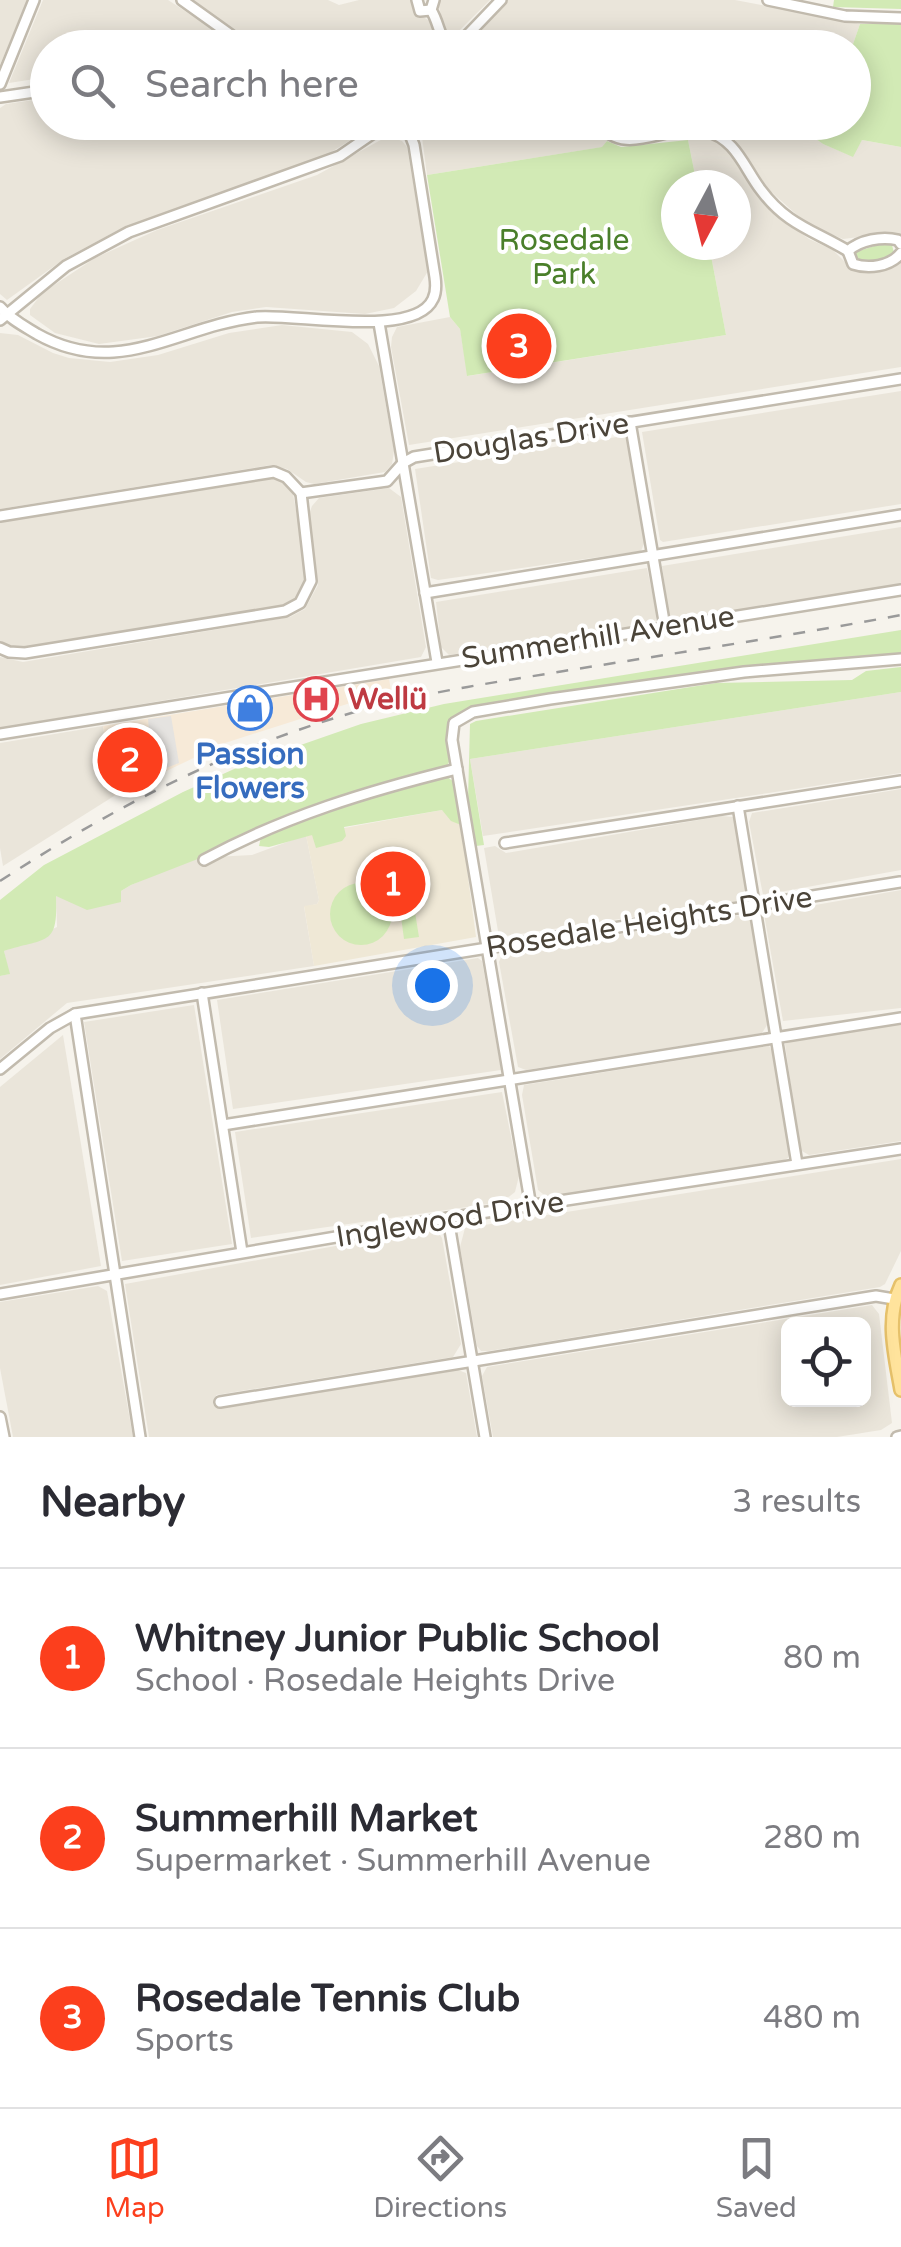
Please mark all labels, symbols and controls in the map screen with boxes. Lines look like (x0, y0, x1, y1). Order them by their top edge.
search box (30, 30, 871, 140)
icon: search (65, 58, 120, 113)
text: Search here (145, 62, 359, 108)
north arrow (661, 170, 751, 260)
park label: Rosedale Park (498, 222, 630, 293)
pin: 3 (486, 308, 552, 384)
street label: Douglas Drive (430, 405, 632, 472)
street label: Summerhill Avenue (459, 598, 737, 677)
hospital icon: Wellü (293, 676, 339, 722)
place label: Wellü (348, 681, 427, 718)
shop icon: Passion Flowers (227, 685, 273, 731)
pin: 2 (98, 722, 162, 798)
place label: Passion Flowers (195, 736, 305, 807)
pin: 1 (360, 846, 426, 922)
street label: Rosedale Heights Drive (483, 878, 815, 967)
your location (407, 960, 458, 1011)
street label: Inglewood Drive (333, 1183, 567, 1256)
map controls (781, 1317, 871, 1407)
button: locate (781, 1317, 871, 1407)
text: Nearby (40, 1477, 185, 1528)
text: 3 results (732, 1483, 861, 1521)
text: Whitney Junior Public School (135, 1616, 660, 1662)
text: 1 (62, 1639, 83, 1677)
text: 80 m (783, 1639, 861, 1677)
text: School · Rosedale Heights Drive (135, 1662, 615, 1700)
text: Summerhill Market (135, 1796, 477, 1842)
text: 2 (62, 1819, 83, 1857)
text: 280 m (763, 1819, 861, 1857)
text: Supermarket · Summerhill Avenue (135, 1842, 651, 1880)
text: Rosedale Tennis Club (135, 1976, 520, 2022)
text: 3 (62, 1999, 83, 2037)
text: 480 m (763, 1999, 861, 2037)
text: Sports (135, 2022, 234, 2060)
tab: Map (104, 2131, 165, 2225)
tab: Directions (373, 2131, 507, 2225)
tab: Saved (716, 2131, 797, 2225)

